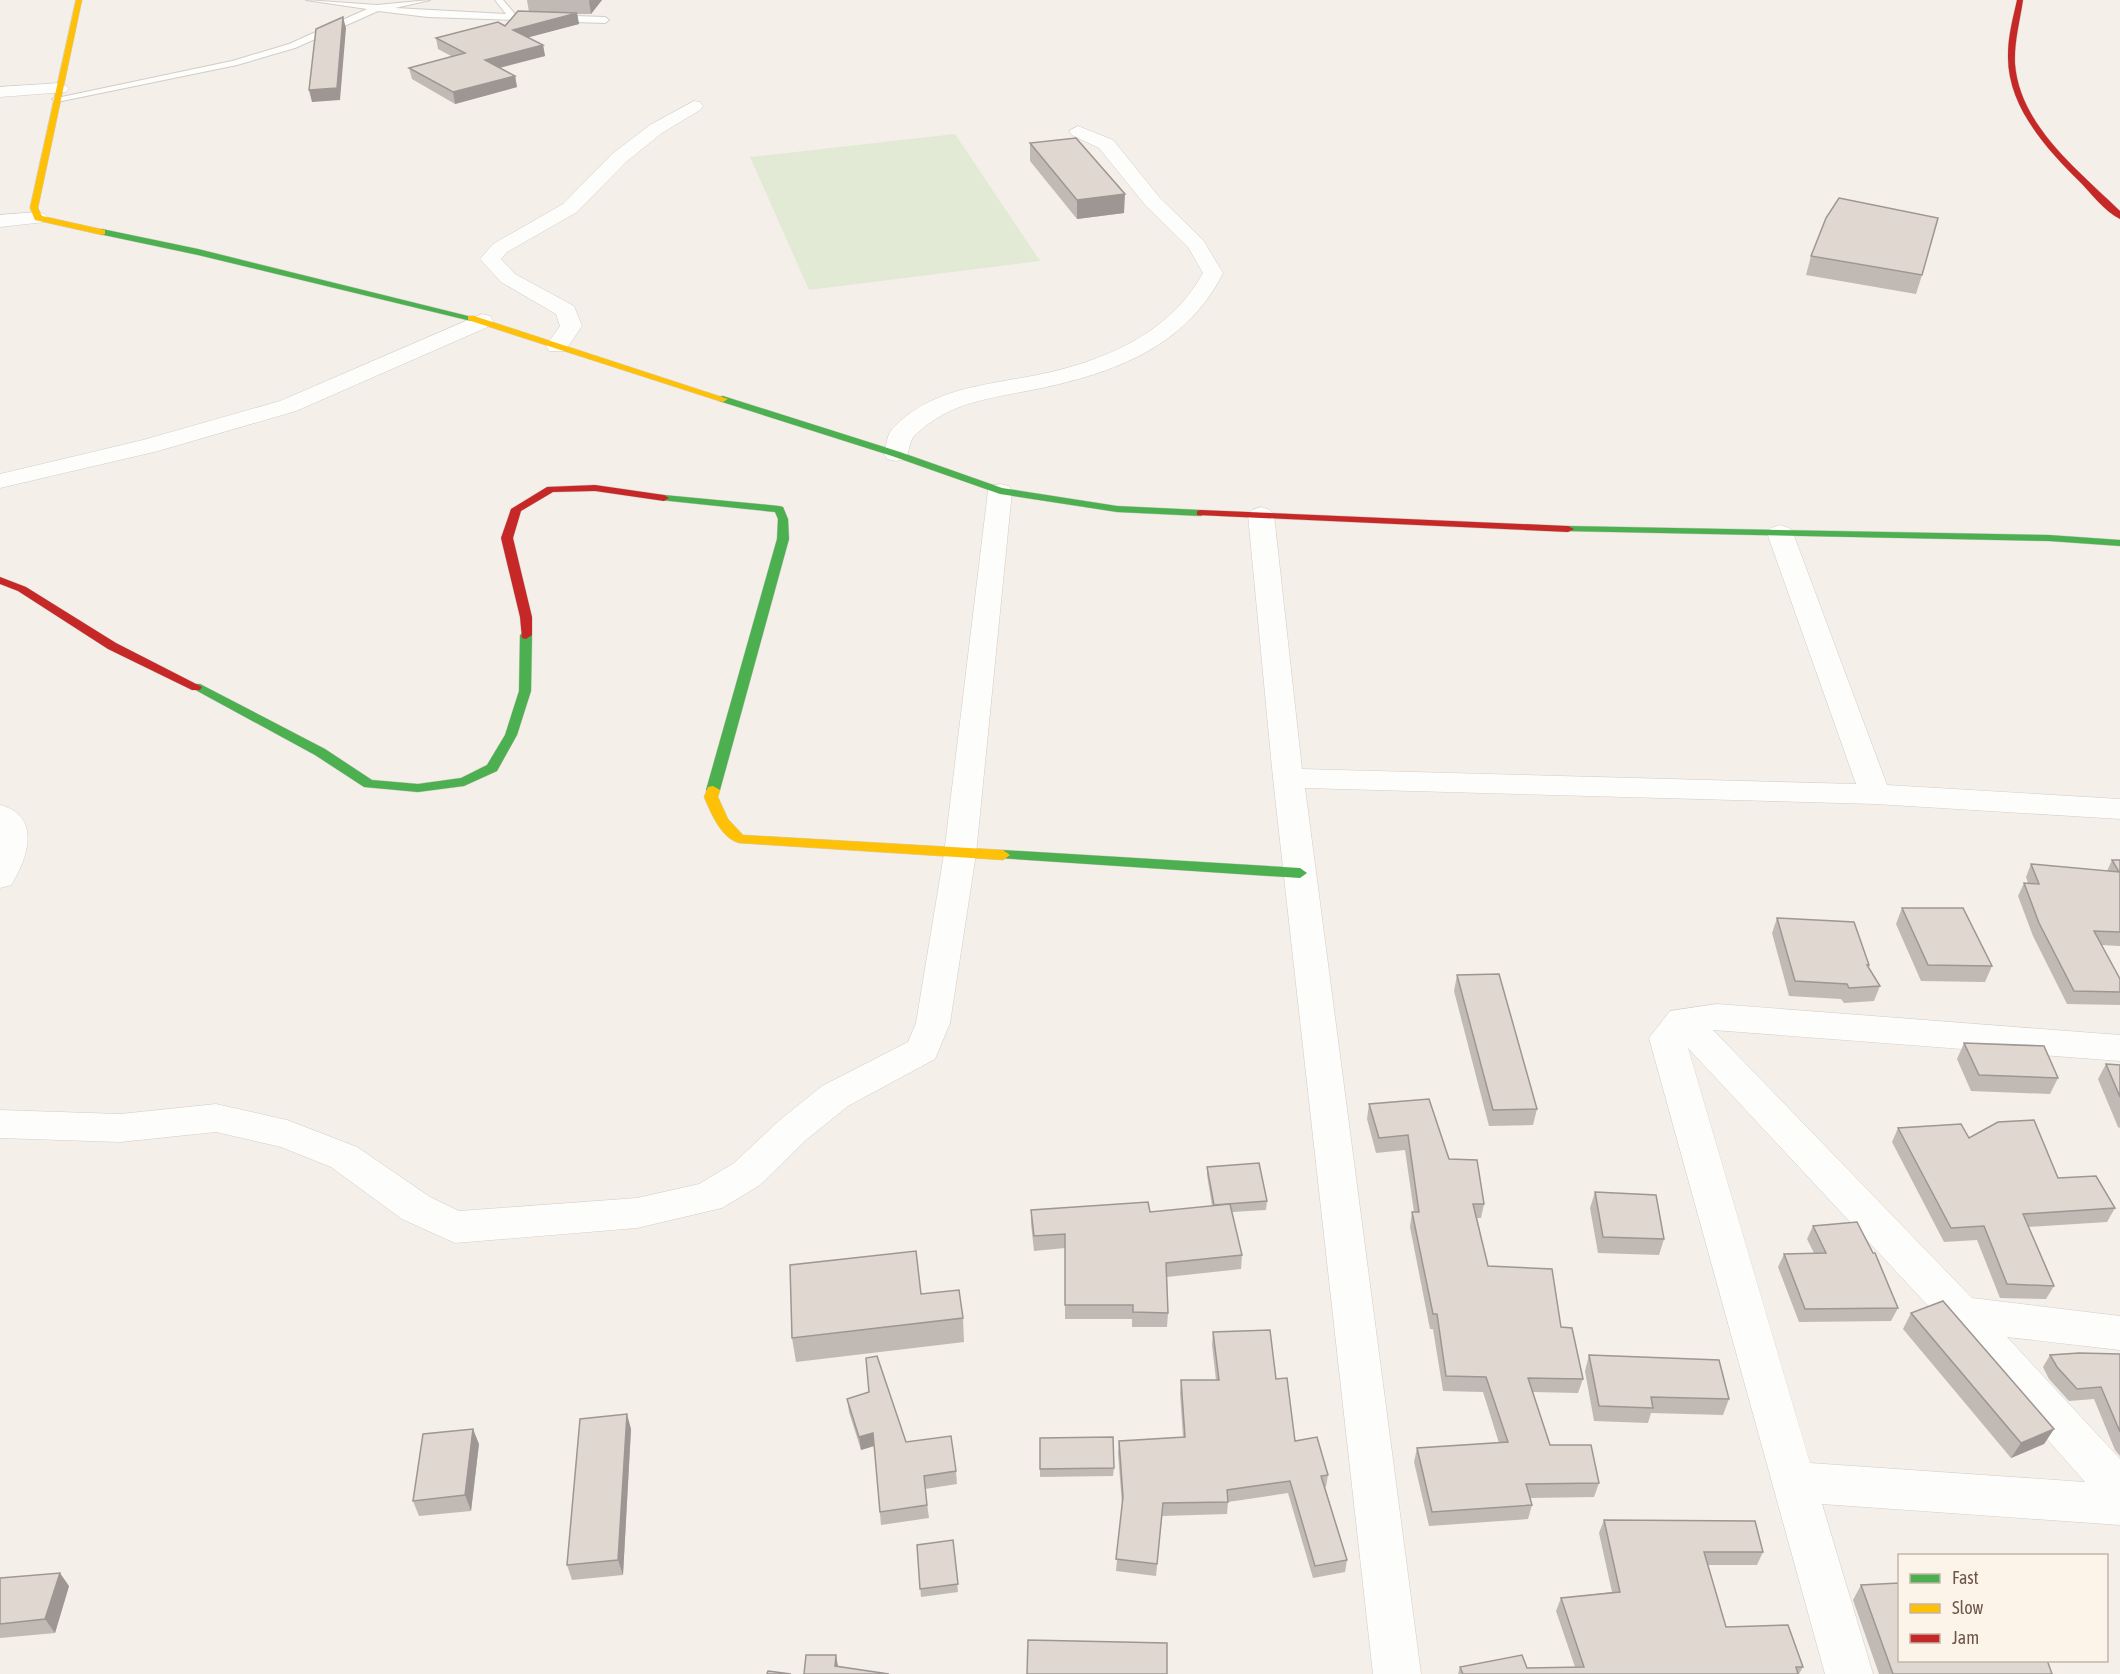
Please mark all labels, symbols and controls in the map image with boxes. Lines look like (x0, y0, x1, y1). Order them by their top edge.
legend (1898, 1554, 2108, 1662)
text: Fast (1952, 1567, 1979, 1588)
text: Slow (1952, 1597, 1983, 1618)
text: Jam (1952, 1627, 1979, 1648)

